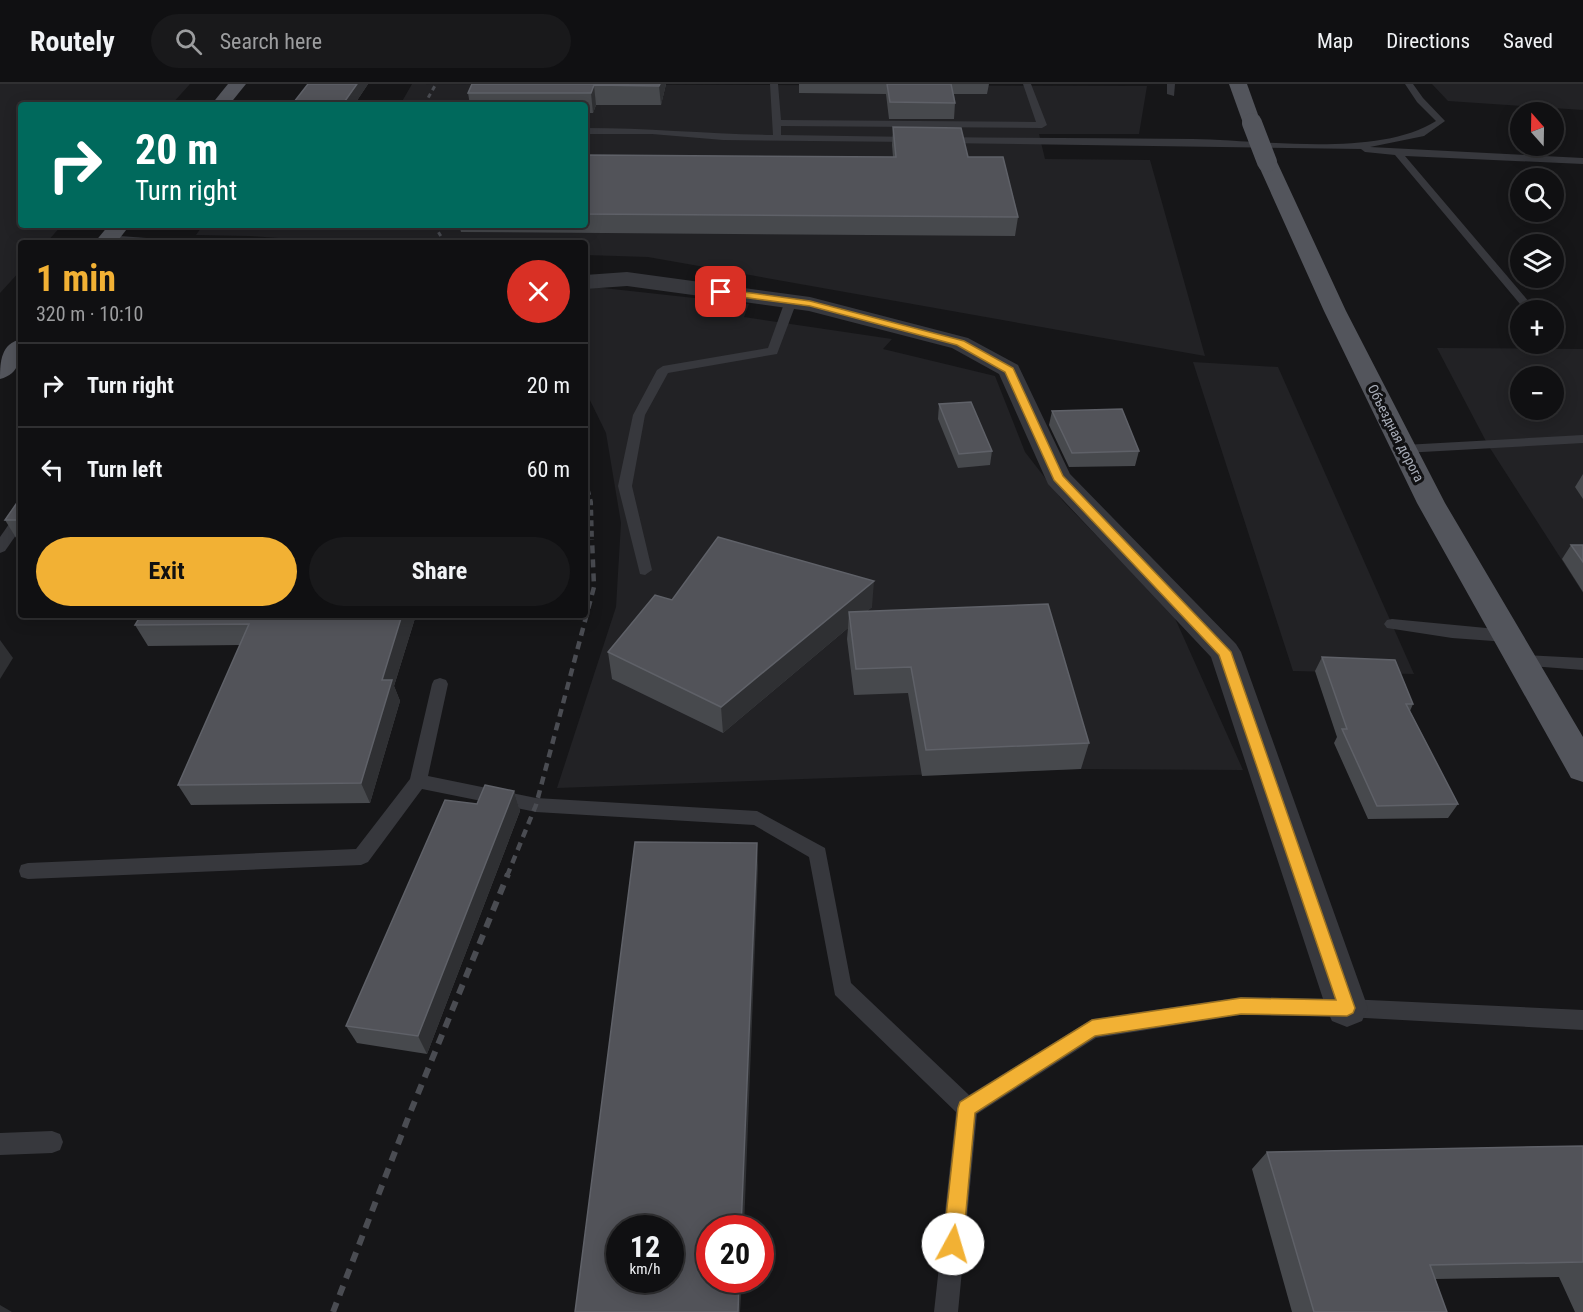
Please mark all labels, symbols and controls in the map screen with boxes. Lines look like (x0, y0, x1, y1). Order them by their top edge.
search box (151, 14, 571, 68)
text: Routely (30, 25, 115, 58)
icon: search (172, 25, 205, 58)
text: Search here (220, 29, 322, 54)
text: Map (1317, 29, 1353, 53)
text: Directions (1386, 29, 1470, 53)
text: Saved (1503, 29, 1553, 53)
north arrow (1510, 102, 1564, 156)
map controls (1510, 102, 1564, 420)
text: 20 m (135, 125, 218, 174)
icon: right (36, 126, 114, 204)
button: search (1510, 168, 1564, 222)
text: Turn right (135, 175, 237, 207)
button: layers (1510, 234, 1564, 288)
text: 1 min (36, 258, 116, 300)
button: close (507, 260, 570, 323)
pin (695, 266, 746, 317)
icon: arrive (704, 275, 737, 308)
button: + (1510, 300, 1564, 354)
text: 320 m · 10:10 (36, 302, 143, 326)
button: − (1510, 366, 1564, 420)
icon: right (36, 369, 69, 402)
text: Turn right (87, 373, 174, 398)
text: 20 m (527, 373, 570, 398)
street label: Объездная дорога (1365, 382, 1427, 484)
icon: left (36, 453, 69, 486)
text: Turn left (87, 457, 162, 482)
text: 60 m (527, 457, 570, 482)
button: Exit (36, 537, 297, 606)
button: Share (309, 537, 570, 606)
position arrow (921, 1212, 985, 1276)
speed limit sign: 20 (696, 1215, 774, 1293)
text: 12 (630, 1229, 660, 1264)
text: km/h (630, 1260, 660, 1278)

